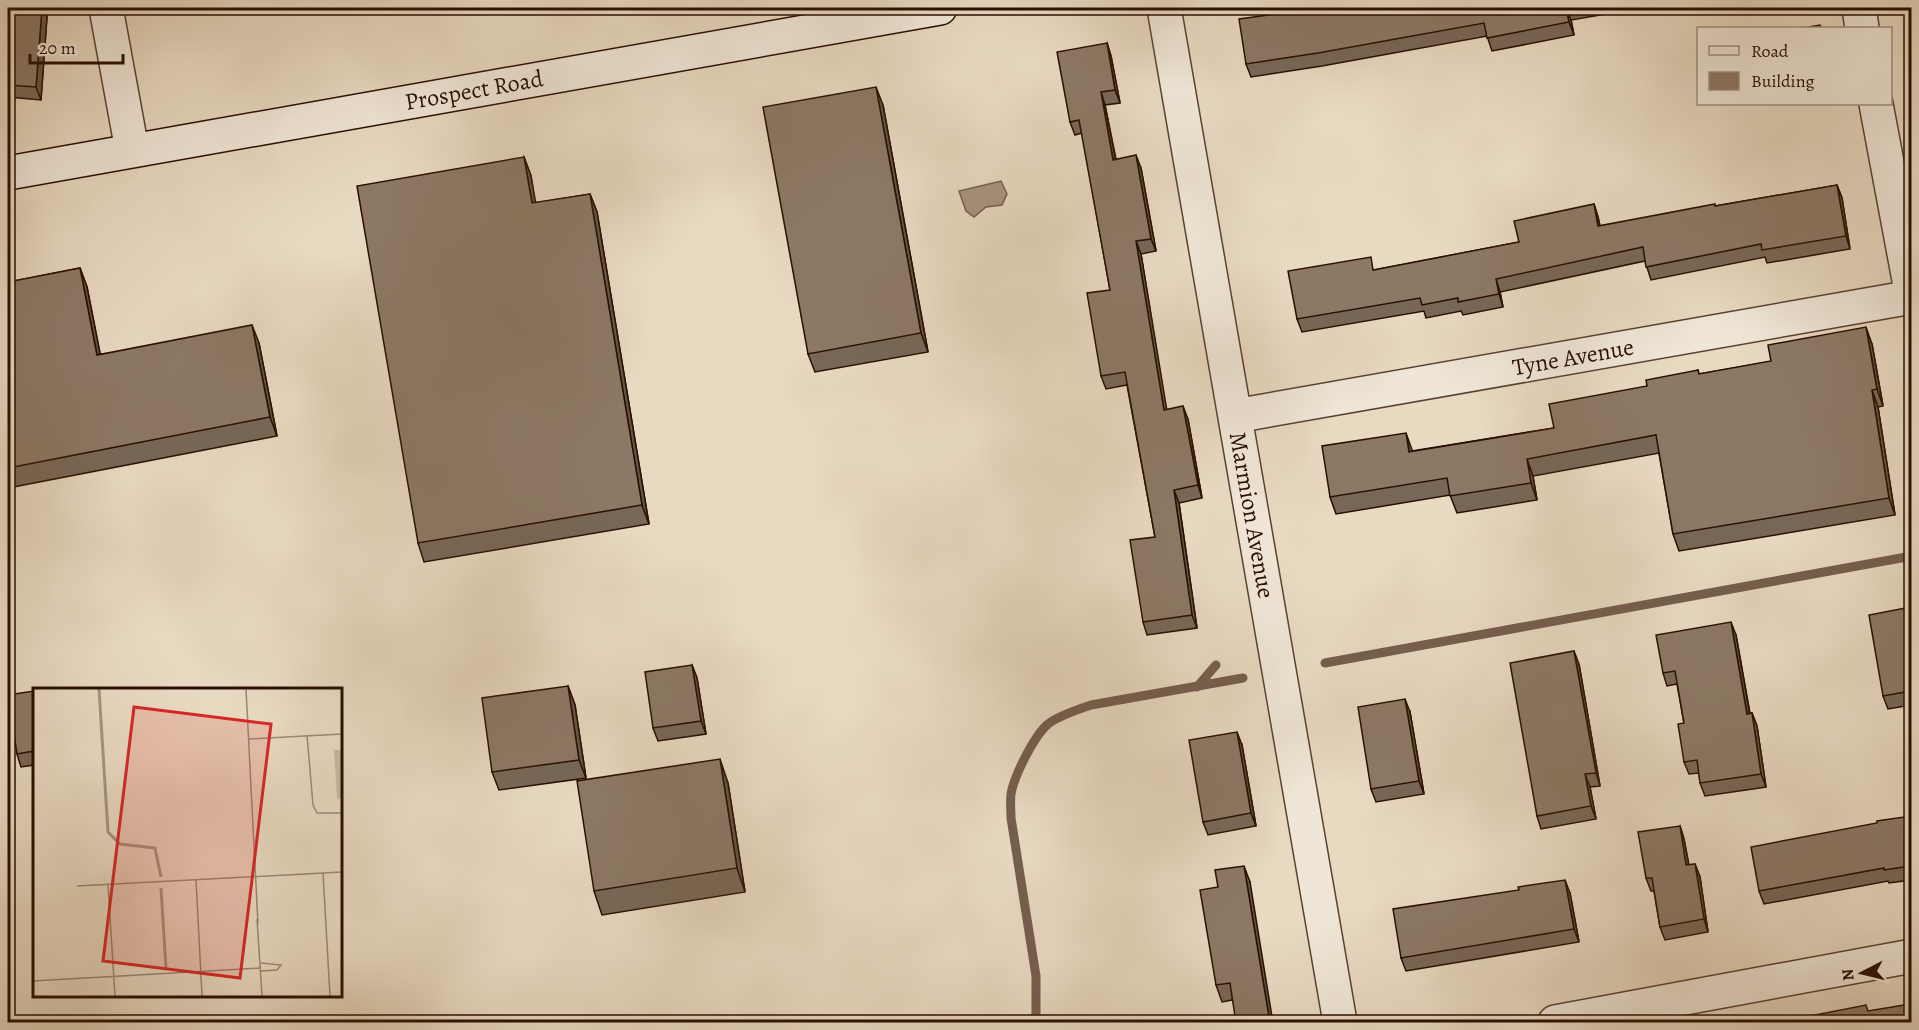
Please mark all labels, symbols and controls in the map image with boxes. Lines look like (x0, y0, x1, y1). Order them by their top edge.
scale bar (30, 27, 123, 65)
legend (1697, 27, 1892, 105)
text: 20 m (39, 36, 76, 60)
text: Road (1751, 39, 1789, 63)
street label: Prospect Road (402, 62, 546, 118)
text: Building (1751, 69, 1815, 93)
street label: Tyne Avenue (1510, 331, 1636, 383)
street label: Marmion Avenue (1222, 429, 1282, 601)
inset map (33, 688, 342, 997)
north arrow (1832, 943, 1892, 1003)
text: N (1836, 967, 1860, 982)

